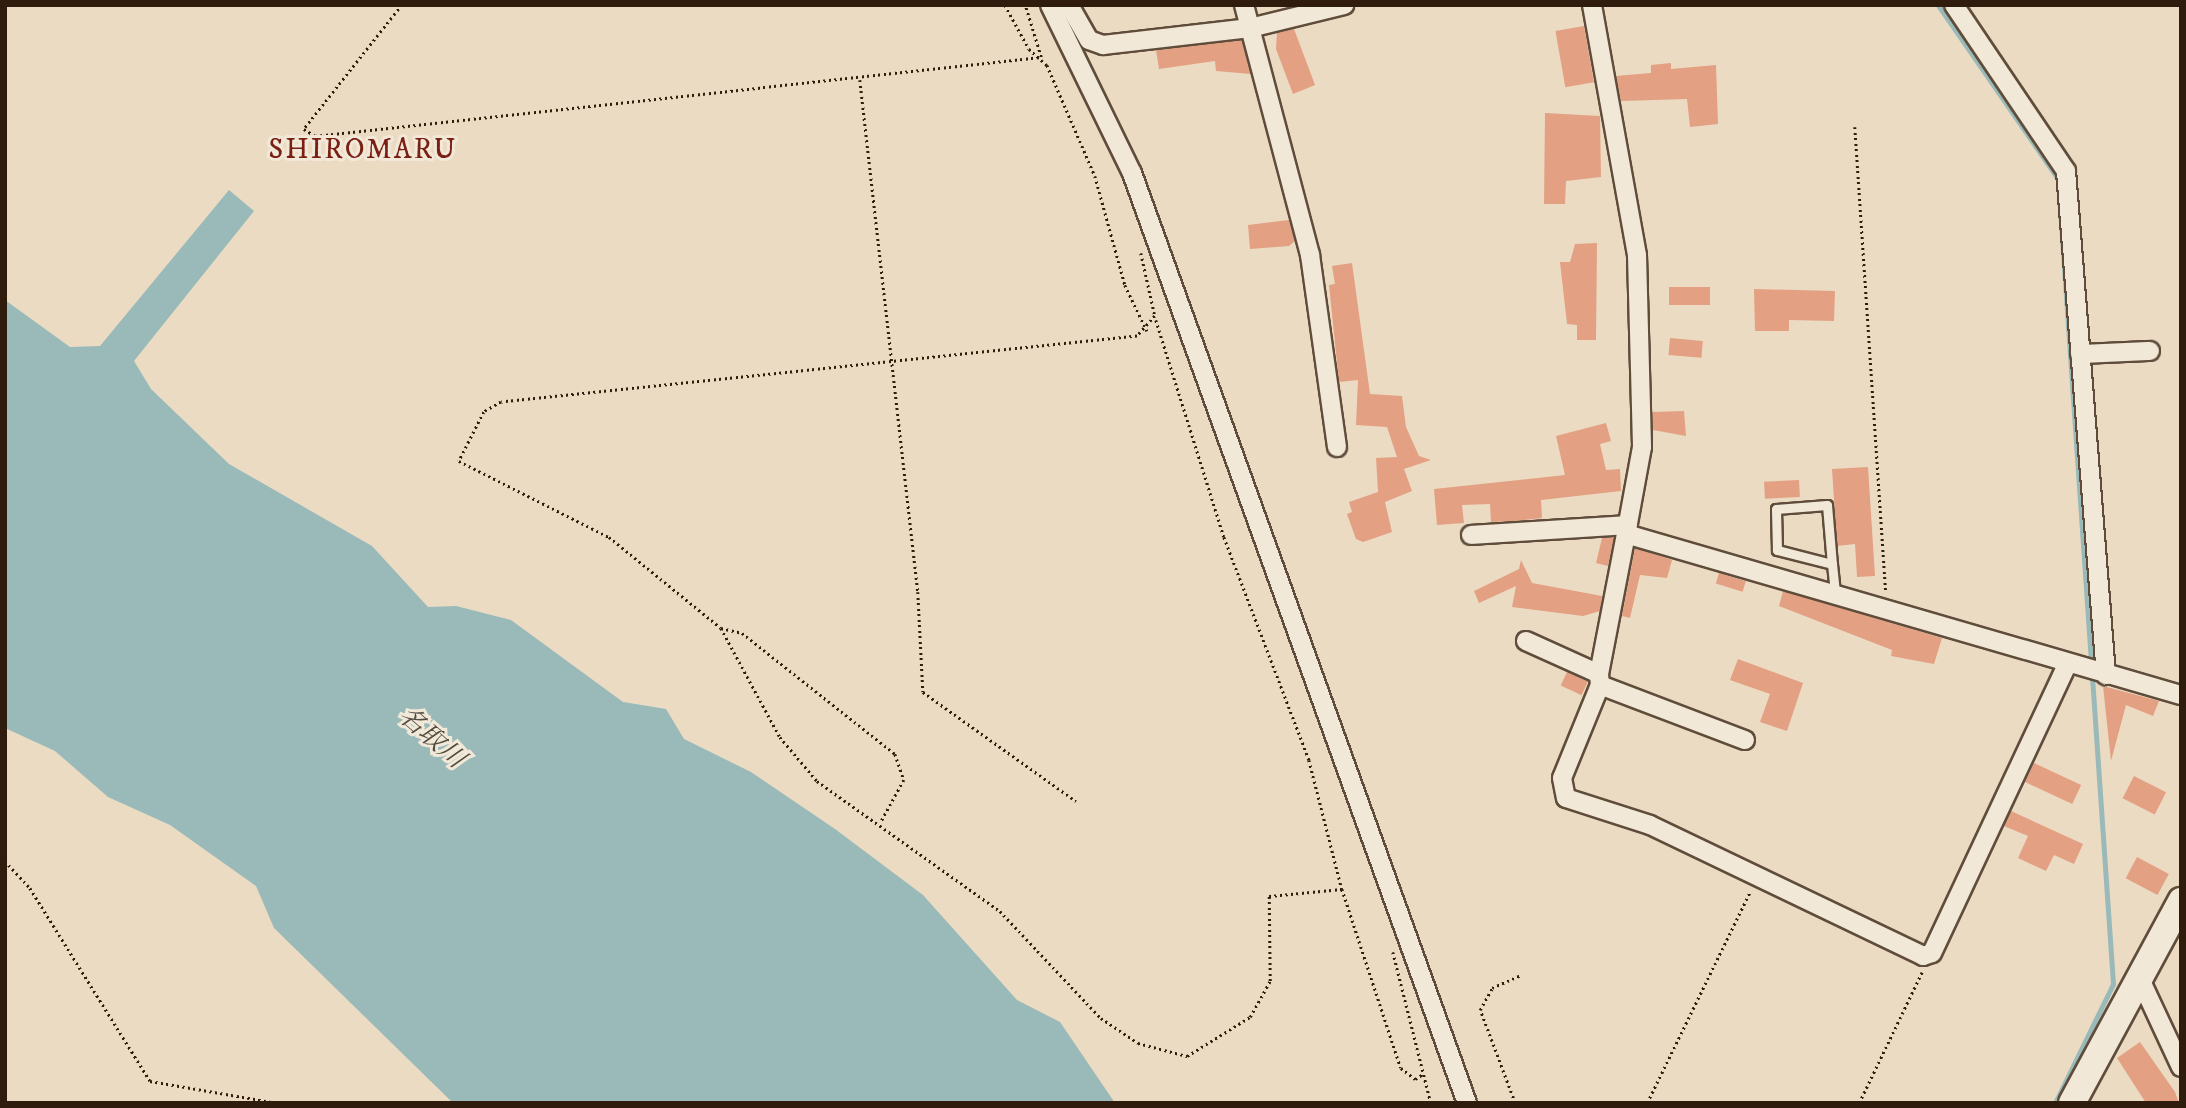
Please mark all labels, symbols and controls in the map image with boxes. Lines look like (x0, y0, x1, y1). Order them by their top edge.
district label: SHIROMARU (270, 133, 456, 167)
water label: 名取川 (391, 701, 471, 775)

